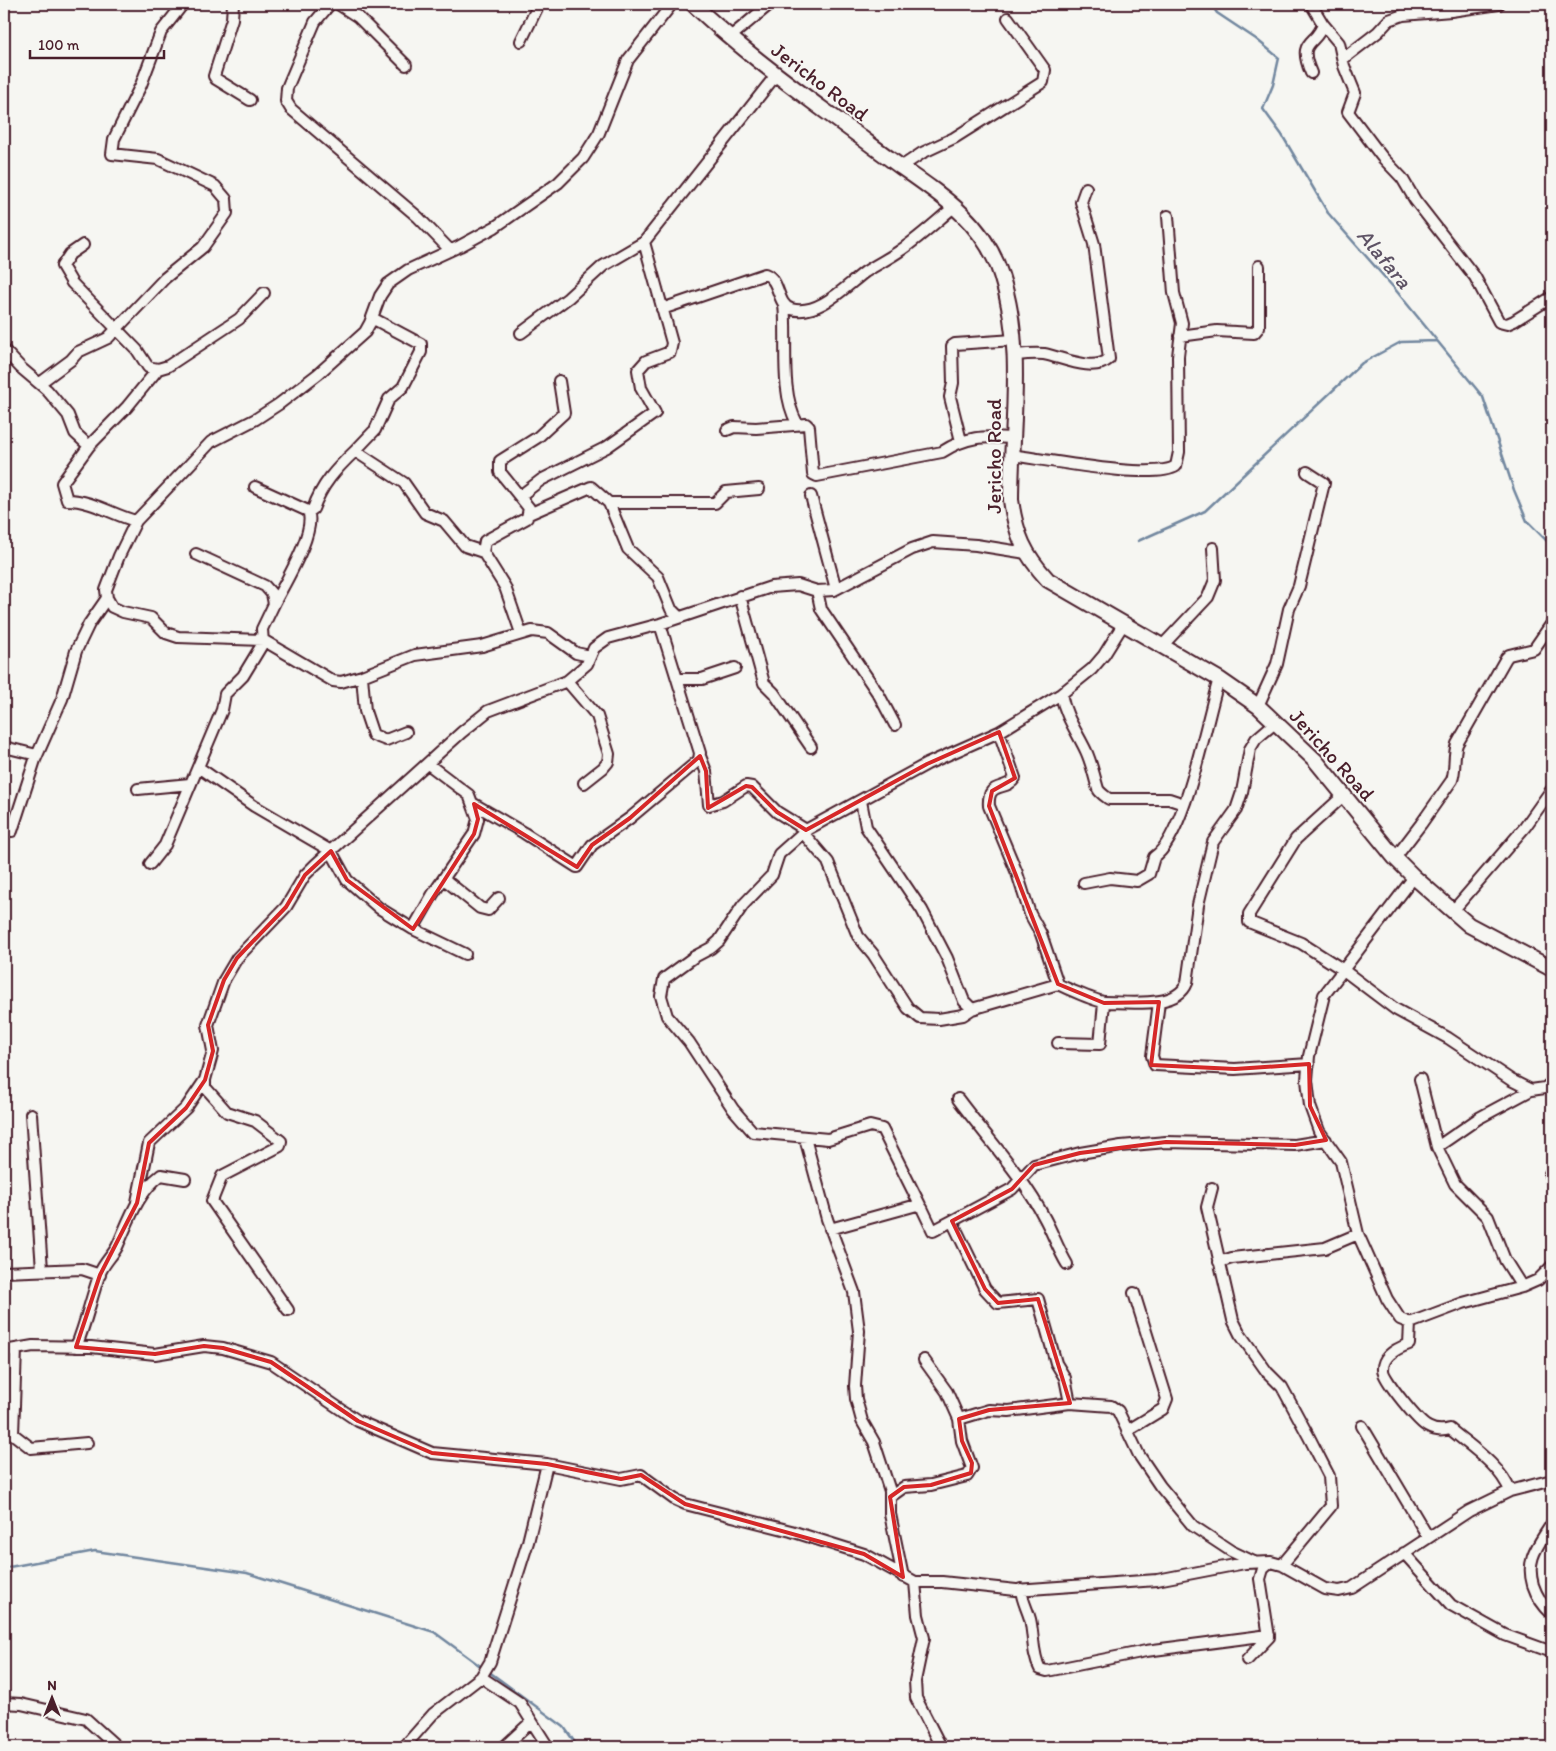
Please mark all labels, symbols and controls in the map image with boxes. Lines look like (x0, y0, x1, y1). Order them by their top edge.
scale bar (30, 28, 164, 60)
text: 100 m (38, 36, 80, 54)
street label: Jericho Road (767, 37, 874, 127)
water label: Alafara (1351, 222, 1418, 295)
street label: Jericho Road (981, 398, 1006, 514)
street label: Jericho Road (1284, 703, 1381, 806)
north arrow (28, 1674, 78, 1724)
text: N (47, 1677, 57, 1694)

